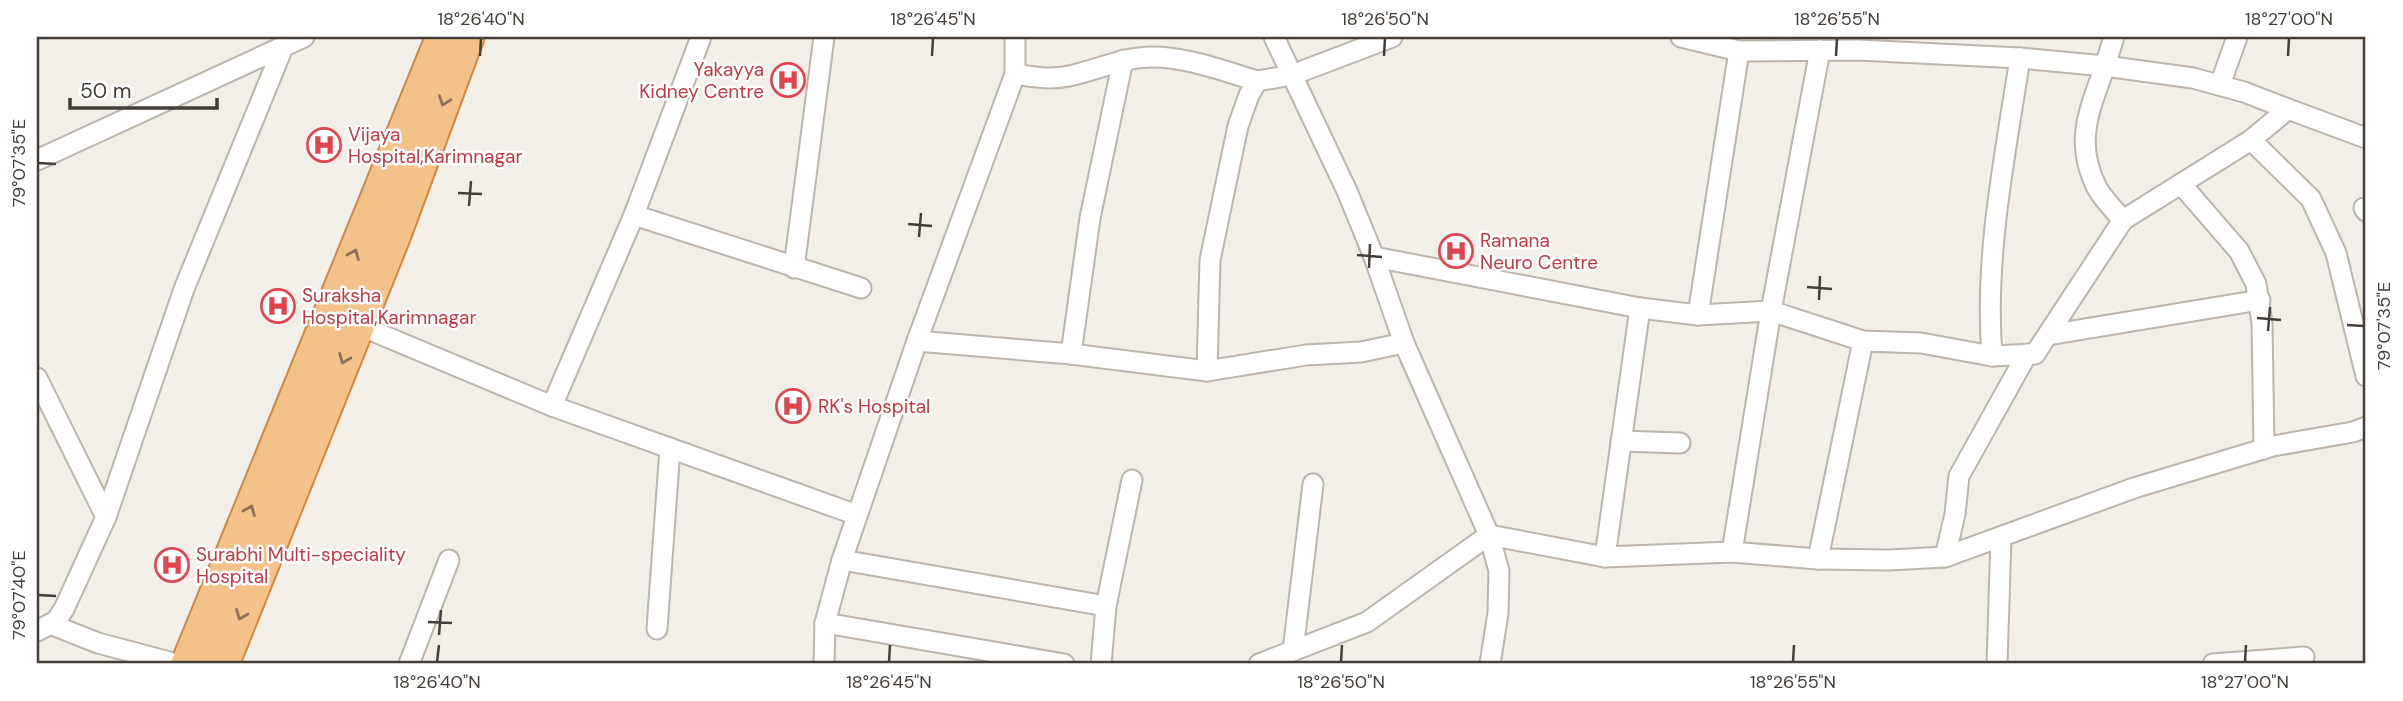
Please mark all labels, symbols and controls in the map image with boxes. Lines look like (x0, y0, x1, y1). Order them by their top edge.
text: 18°26'40"N (437, 7, 525, 31)
text: 18°26'45"N (890, 7, 976, 31)
text: 18°26'50"N (1341, 7, 1429, 31)
text: 18°26'55"N (1794, 7, 1880, 31)
text: 18°27'00"N (2245, 7, 2333, 31)
place label: Yakayya Kidney Centre (639, 57, 764, 104)
hospital icon: Yakayya Kidney Centre (769, 61, 807, 99)
scale bar (70, 66, 217, 110)
text: 50 m (80, 77, 131, 105)
one-way arrow (438, 94, 452, 106)
text: 79°07'35"E (7, 119, 31, 207)
place label: Vijaya Hospital,Karimnagar (348, 122, 522, 169)
hospital icon: Vijaya Hospital,Karimnagar (305, 126, 343, 164)
place label: Ramana Neuro Centre (1480, 228, 1598, 275)
hospital icon: Ramana Neuro Centre (1437, 232, 1475, 270)
one-way arrow (346, 249, 360, 261)
text: 79°07'35"E (2372, 282, 2396, 370)
place label: Suraksha Hospital,Karimnagar (302, 283, 476, 330)
hospital icon: Suraksha Hospital,Karimnagar (259, 287, 297, 325)
one-way arrow (339, 352, 353, 364)
hospital icon: RK's Hospital (774, 387, 812, 425)
place label: RK's Hospital (818, 394, 930, 419)
one-way arrow (242, 505, 256, 517)
place label: Surabhi Multi-speciality Hospital (196, 542, 406, 589)
hospital icon: Surabhi Multi-speciality Hospital (153, 546, 191, 584)
text: 79°07'40"E (7, 550, 31, 640)
one-way arrow (236, 609, 250, 621)
text: 18°26'40"N (393, 670, 481, 694)
text: 18°26'45"N (846, 670, 932, 694)
text: 18°26'50"N (1297, 670, 1385, 694)
text: 18°26'55"N (1750, 670, 1836, 694)
text: 18°27'00"N (2201, 670, 2289, 694)

